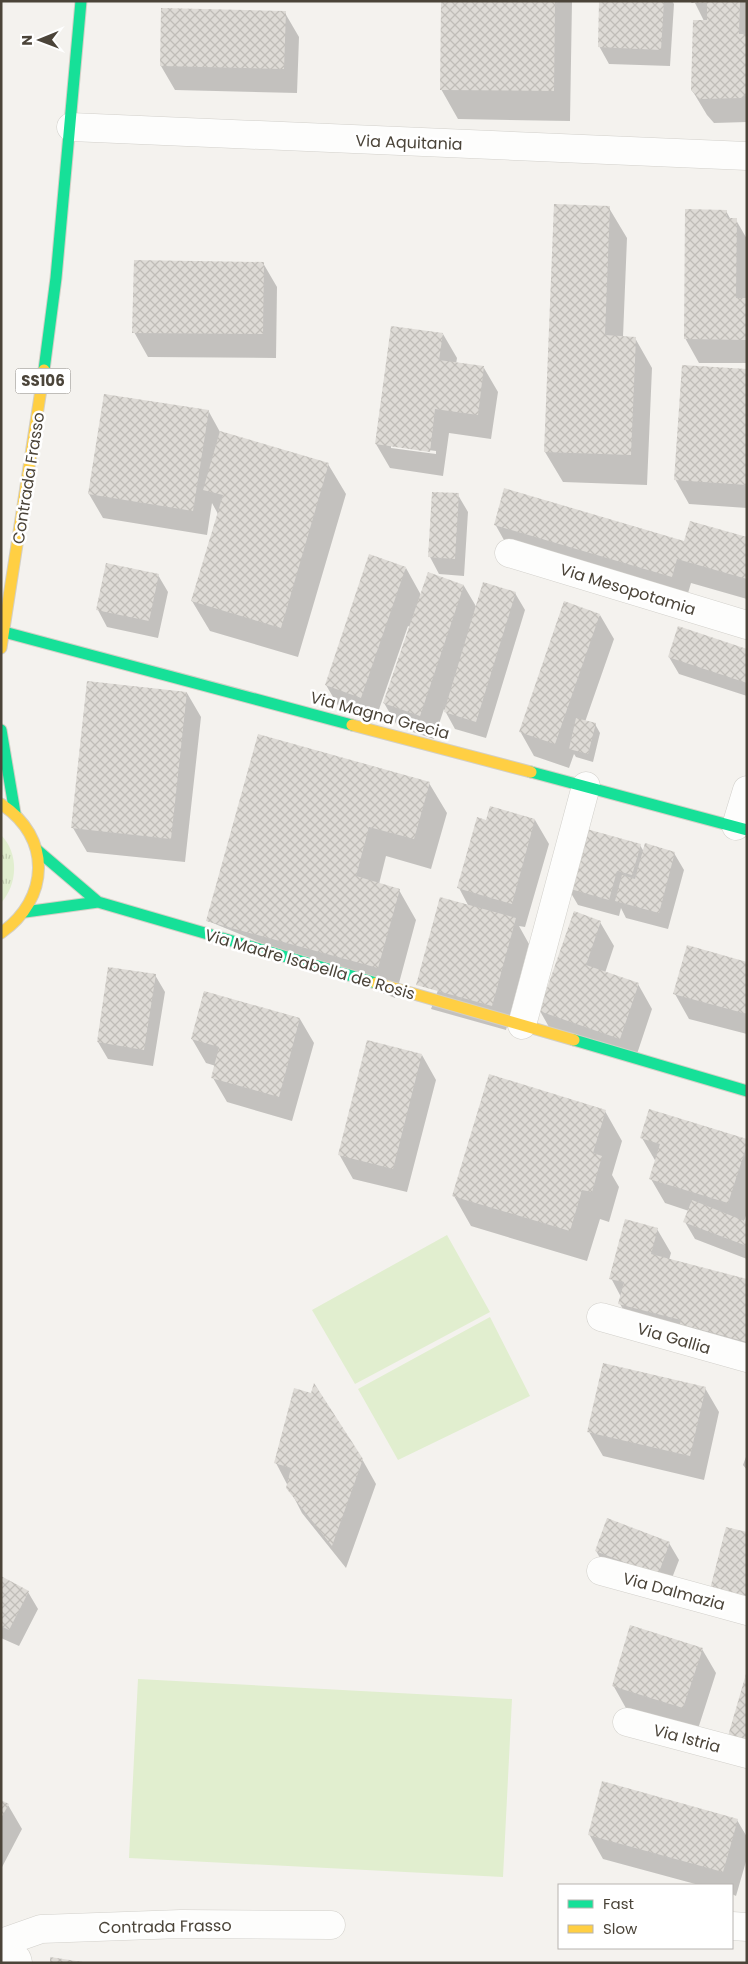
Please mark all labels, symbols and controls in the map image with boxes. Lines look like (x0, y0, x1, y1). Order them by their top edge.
north arrow (15, 15, 65, 65)
text: N (17, 35, 37, 46)
street label: Via Aquitania (355, 129, 463, 156)
road number: SS106 (15, 368, 70, 394)
street label: Contrada Frasso (7, 411, 50, 546)
street label: Via Mesopotamia (557, 558, 699, 621)
street label: Via Magna Grecia (308, 686, 452, 745)
street label: Via Madre Isabella de Rosis (202, 923, 418, 1006)
street label: Via Gallia (634, 1317, 713, 1360)
street label: Via Dalmazia (620, 1567, 728, 1616)
street label: Via Istria (651, 1718, 723, 1758)
legend (558, 1884, 733, 1949)
text: Fast (603, 1893, 634, 1914)
street label: Contrada Frasso (98, 1914, 232, 1939)
text: Slow (603, 1918, 638, 1939)

